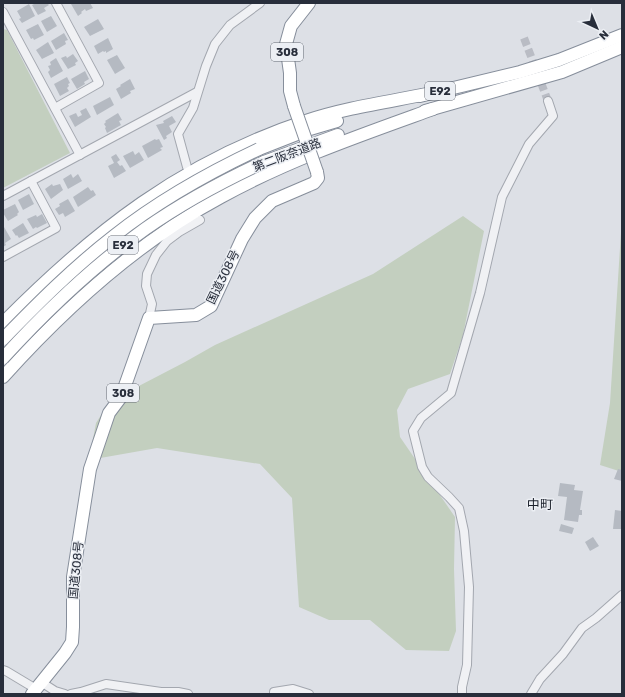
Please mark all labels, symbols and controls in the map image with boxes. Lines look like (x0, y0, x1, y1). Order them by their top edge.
north arrow (577, 8, 617, 48)
text: N (596, 27, 611, 42)
road number: 308 (271, 43, 303, 61)
road number: E92 (425, 82, 455, 100)
street label: 第二阪奈道路 (251, 136, 323, 174)
road number: E92 (108, 236, 138, 254)
street label: 国道308号 (204, 248, 242, 306)
road number: 308 (107, 384, 139, 402)
district label: 中町 (527, 497, 553, 512)
street label: 国道308号 (66, 540, 86, 600)

